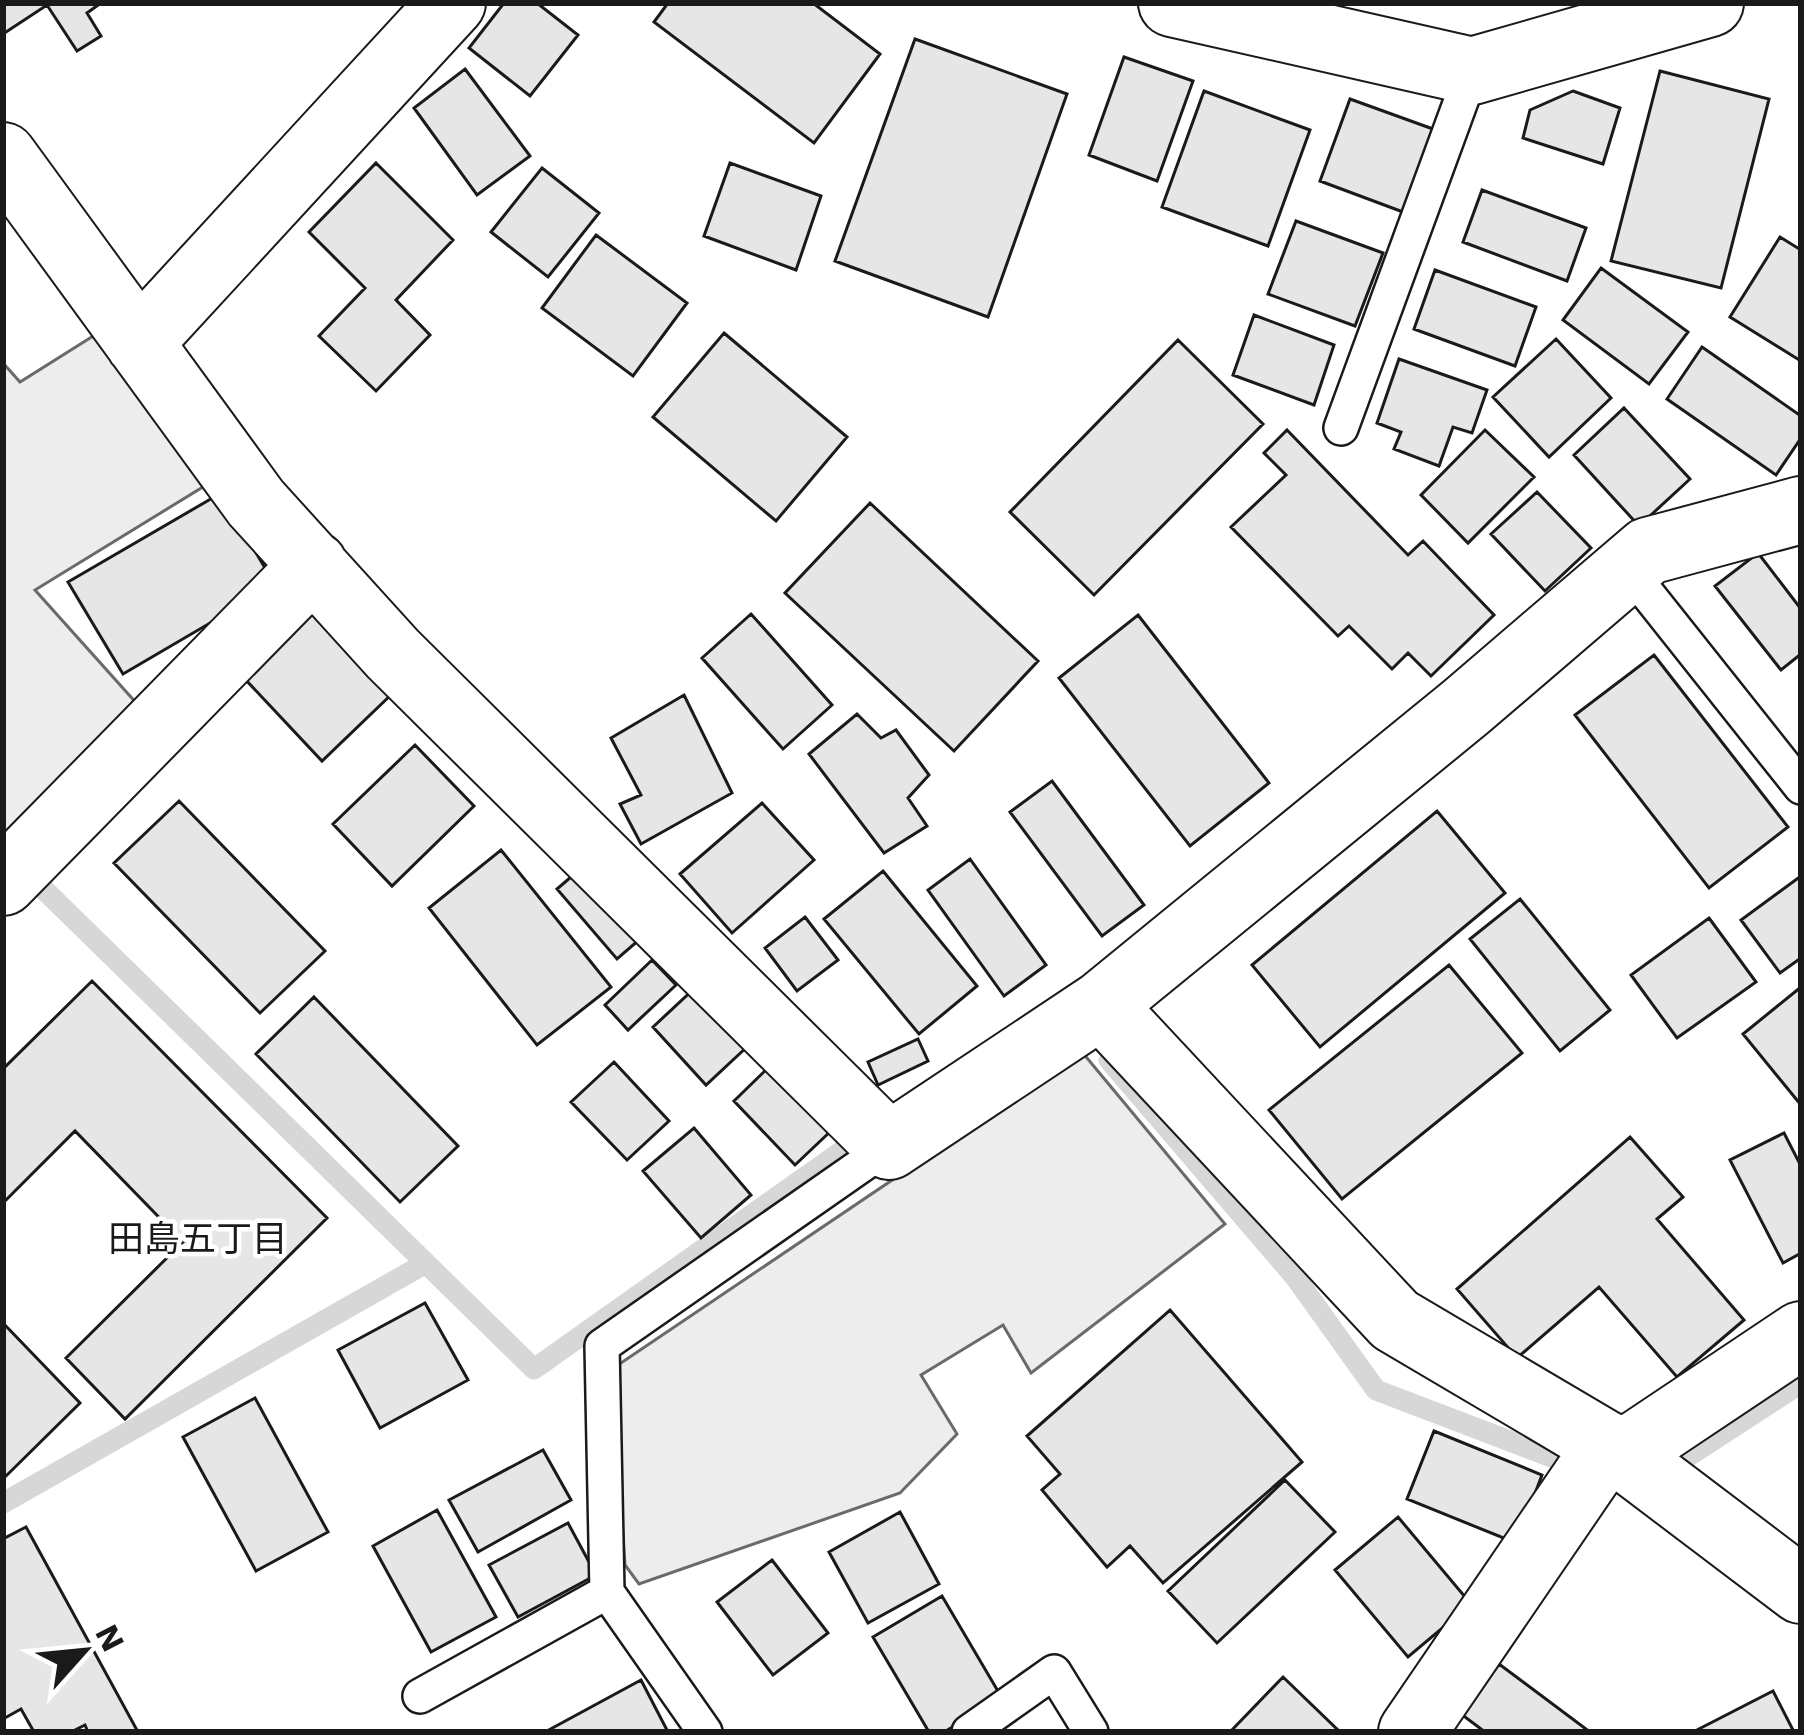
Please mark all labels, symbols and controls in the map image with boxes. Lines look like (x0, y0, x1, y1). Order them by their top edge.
district label: 田島五丁目 (108, 1218, 288, 1260)
north arrow (24, 1591, 144, 1711)
text: N (87, 1618, 133, 1657)

